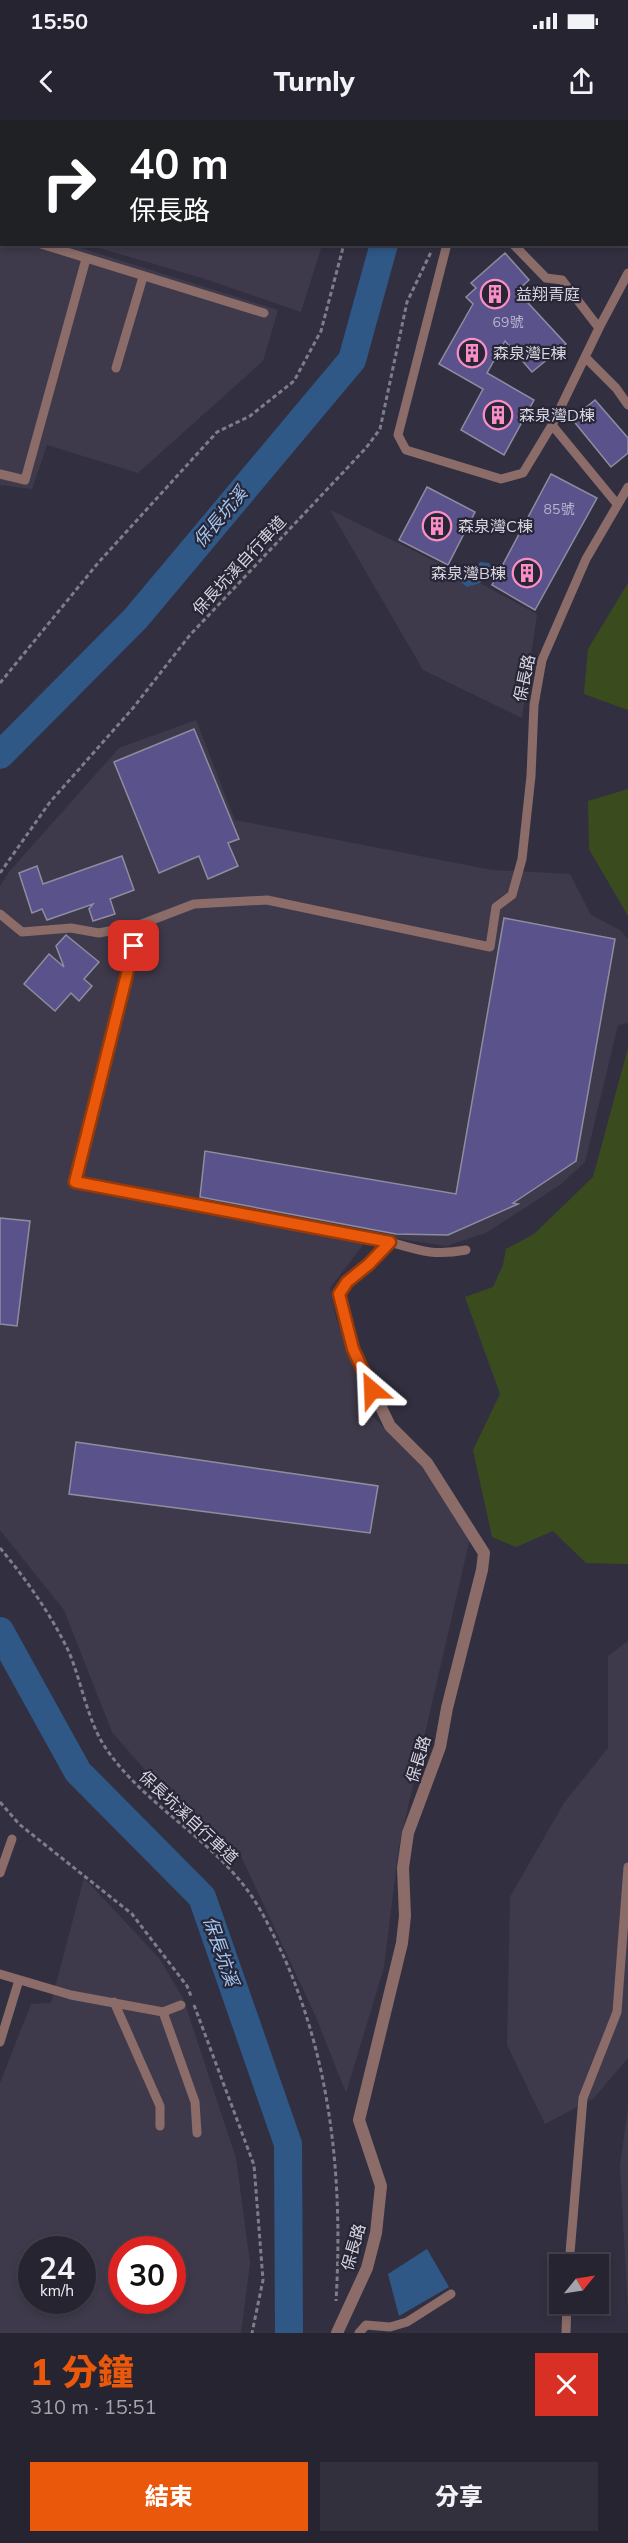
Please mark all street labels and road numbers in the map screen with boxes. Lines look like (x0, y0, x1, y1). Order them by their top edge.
street label: 保長坑溪自行車道 (188, 511, 290, 619)
street label: 保長路 (509, 652, 539, 704)
street label: 保長路 (401, 1733, 435, 1785)
street label: 保長坑溪自行車道 (135, 1766, 243, 1868)
street label: 保長路 (337, 2221, 369, 2273)

